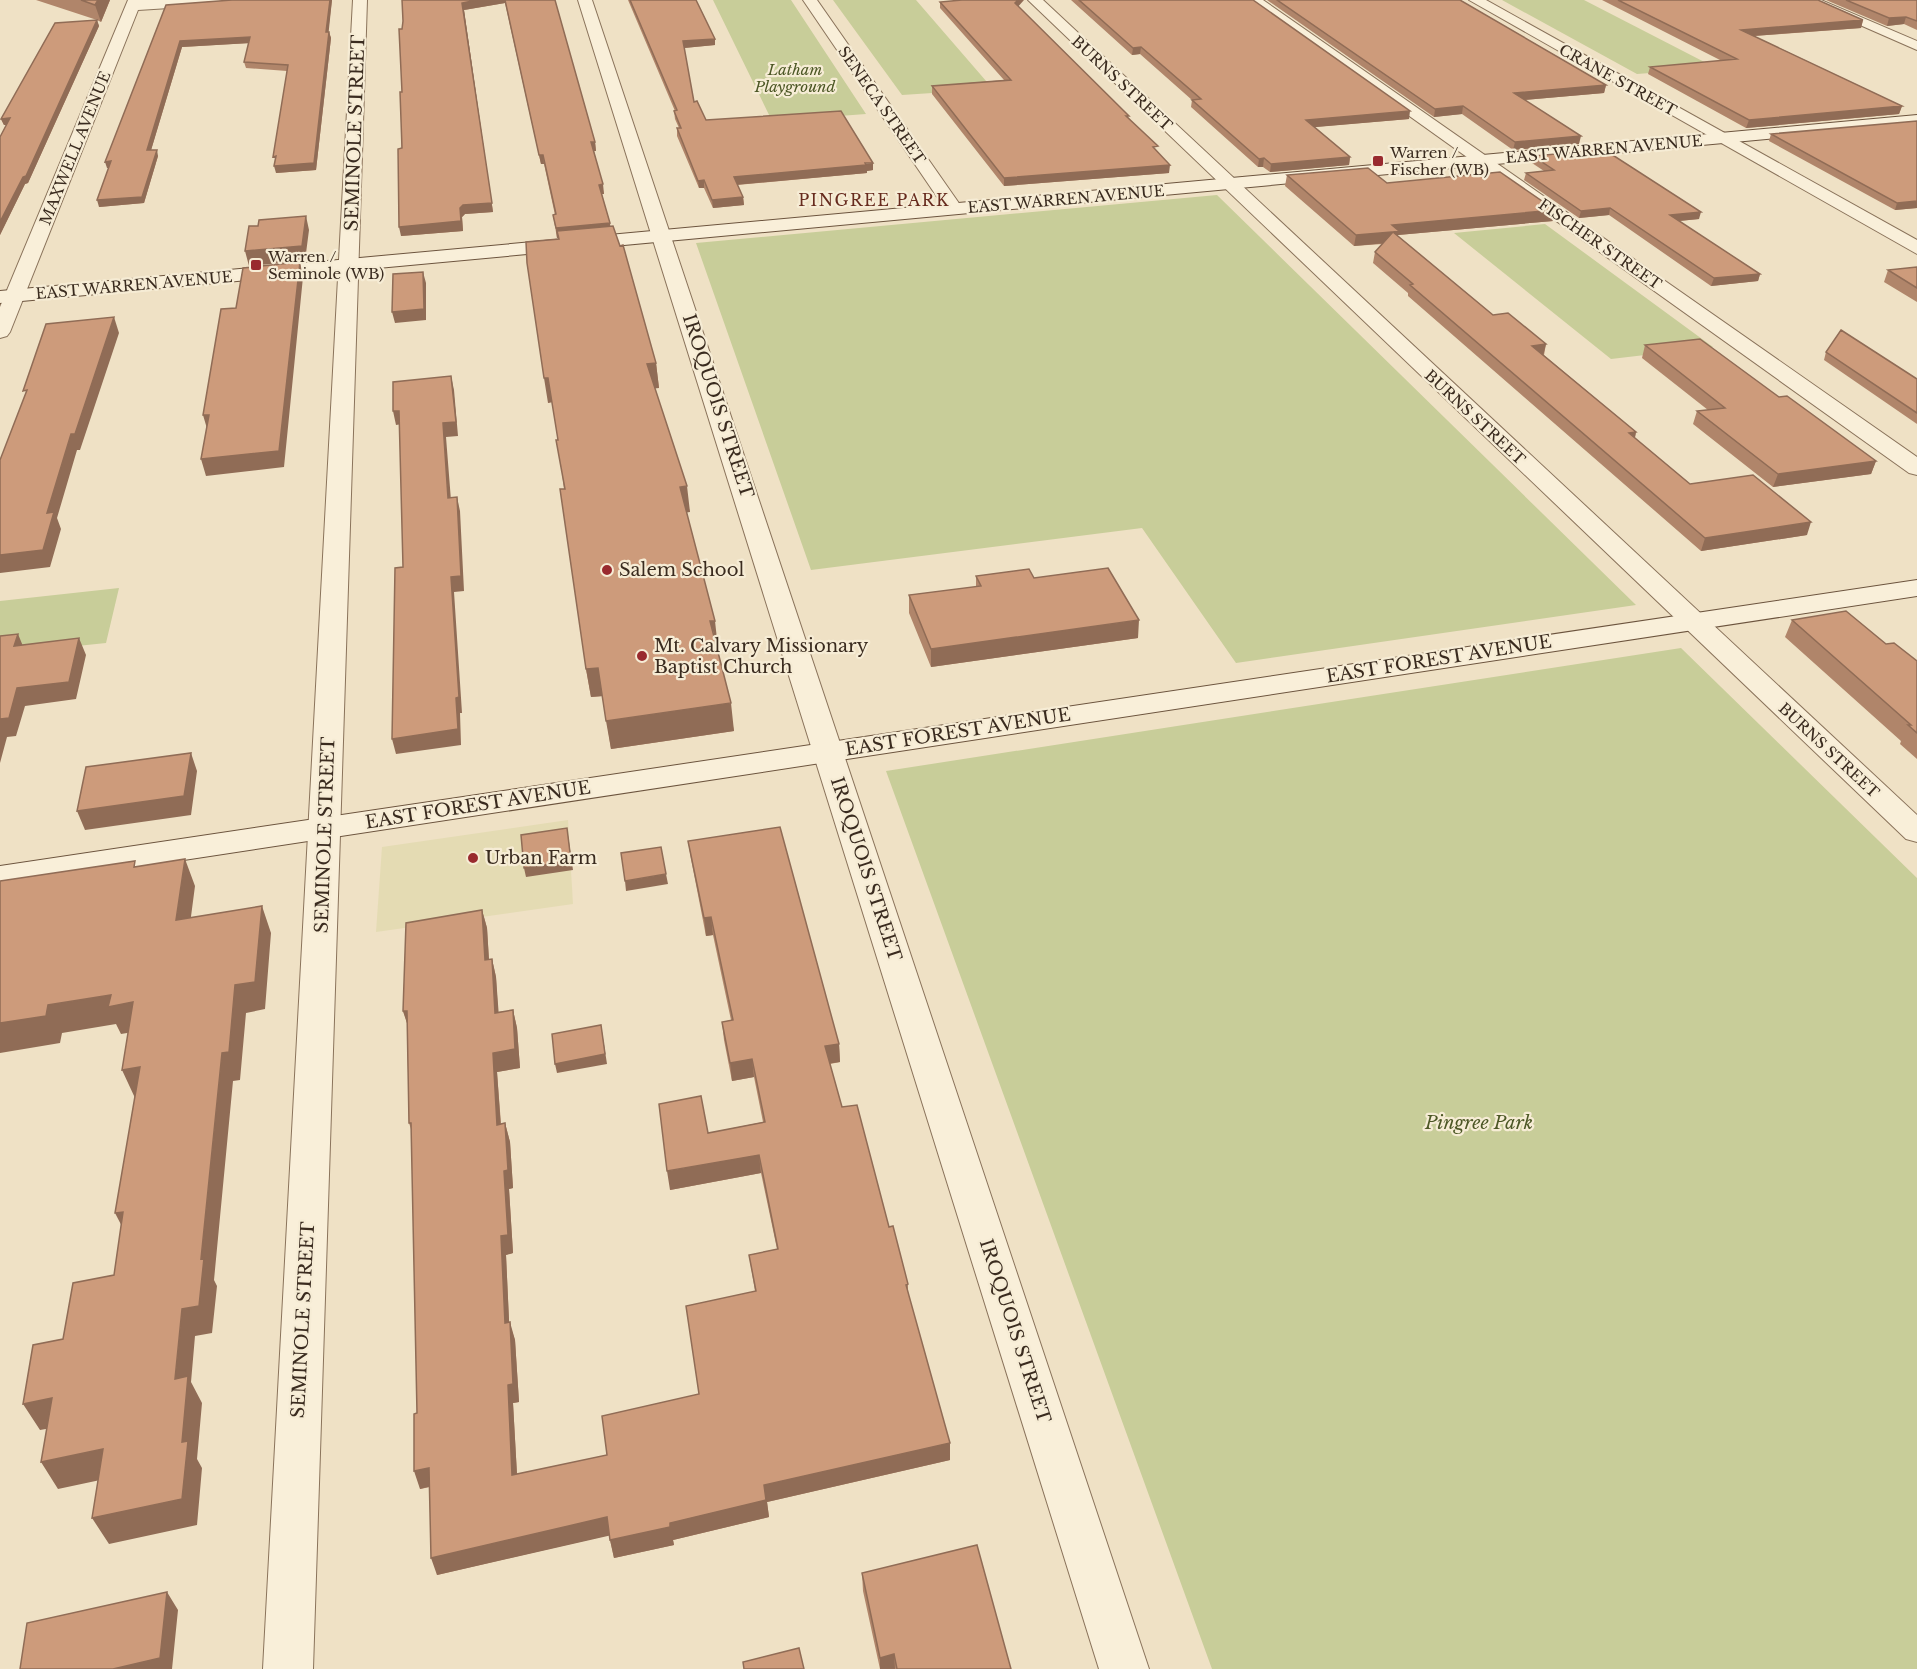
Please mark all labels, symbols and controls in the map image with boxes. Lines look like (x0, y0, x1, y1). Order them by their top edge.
street label: BURNS STREET (1068, 31, 1176, 135)
street label: SEMINOLE STREET (341, 34, 369, 232)
street label: CRANE STREET (1556, 40, 1680, 120)
street label: SENECA STREET (834, 42, 930, 168)
park label: Latham Playground (754, 60, 835, 96)
street label: MAXWELL AVENUE (35, 68, 115, 228)
street label: EAST WARREN AVENUE (1505, 131, 1703, 167)
place label: Warren / Fischer (WB) (1389, 143, 1489, 179)
marker: Warren / Fischer (WB) (1371, 154, 1385, 168)
street label: EAST WARREN AVENUE (967, 181, 1165, 217)
district label: PINGREE PARK (798, 190, 950, 210)
street label: FISCHER STREET (1535, 194, 1665, 294)
place label: Warren / Seminole (WB) (267, 247, 384, 283)
marker: Warren / Seminole (WB) (249, 258, 263, 272)
street label: EAST WARREN AVENUE (35, 267, 233, 303)
street label: IROQUOIS STREET (678, 311, 758, 501)
street label: BURNS STREET (1421, 365, 1529, 469)
place label: Salem School (619, 559, 744, 581)
marker: Salem School (600, 563, 614, 577)
street label: EAST FOREST AVENUE (1325, 630, 1553, 688)
place label: Mt. Calvary Missionary Baptist Church (654, 635, 869, 678)
marker: Mt. Calvary Missionary Baptist Church (635, 649, 649, 663)
street label: BURNS STREET (1775, 698, 1883, 802)
street label: EAST FOREST AVENUE (844, 703, 1072, 761)
street label: SEMINOLE STREET (311, 736, 339, 934)
street label: IROQUOIS STREET (826, 774, 906, 964)
street label: EAST FOREST AVENUE (364, 776, 592, 834)
place label: Urban Farm (485, 847, 597, 869)
marker: Urban Farm (466, 851, 480, 865)
park label: Pingree Park (1424, 1112, 1533, 1134)
street label: SEMINOLE STREET (287, 1221, 319, 1419)
street label: IROQUOIS STREET (975, 1236, 1055, 1426)

